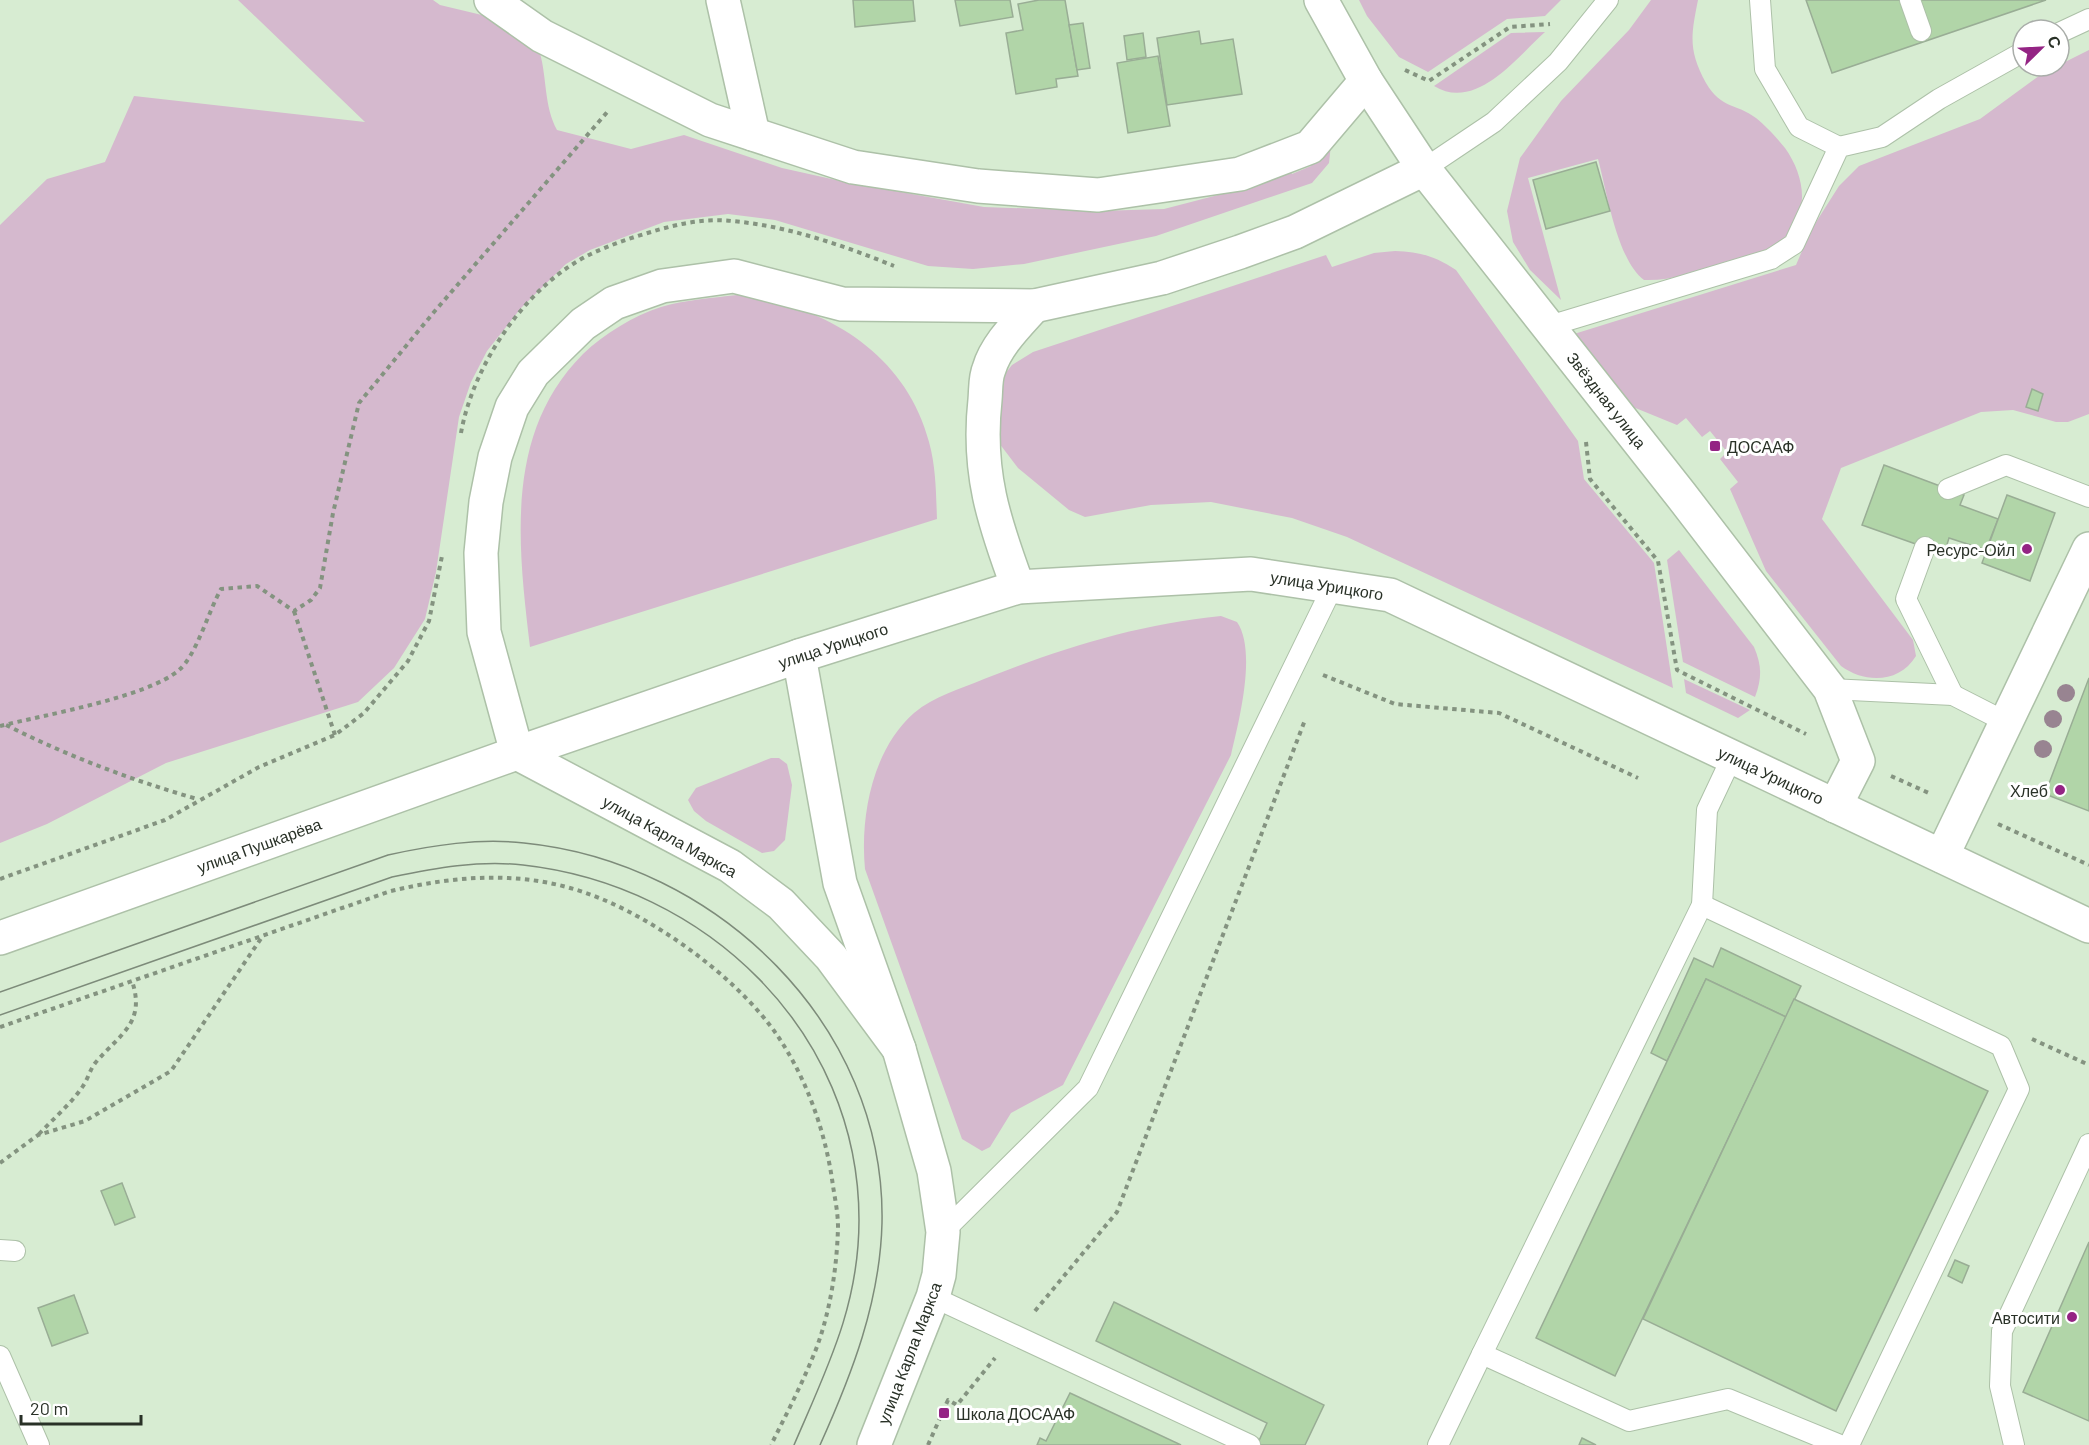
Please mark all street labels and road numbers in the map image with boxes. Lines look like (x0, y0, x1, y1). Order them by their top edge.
street label: Звёздная улица (1564, 348, 1651, 452)
street label: улица Урицкого (1269, 567, 1385, 603)
street label: улица Урицкого (776, 618, 890, 672)
street label: улица Урицкого (1715, 742, 1827, 808)
street label: улица Карла Маркса (600, 791, 741, 881)
street label: улица Пушкарёва (194, 814, 324, 876)
street label: улица Карла Маркса (873, 1279, 945, 1427)

